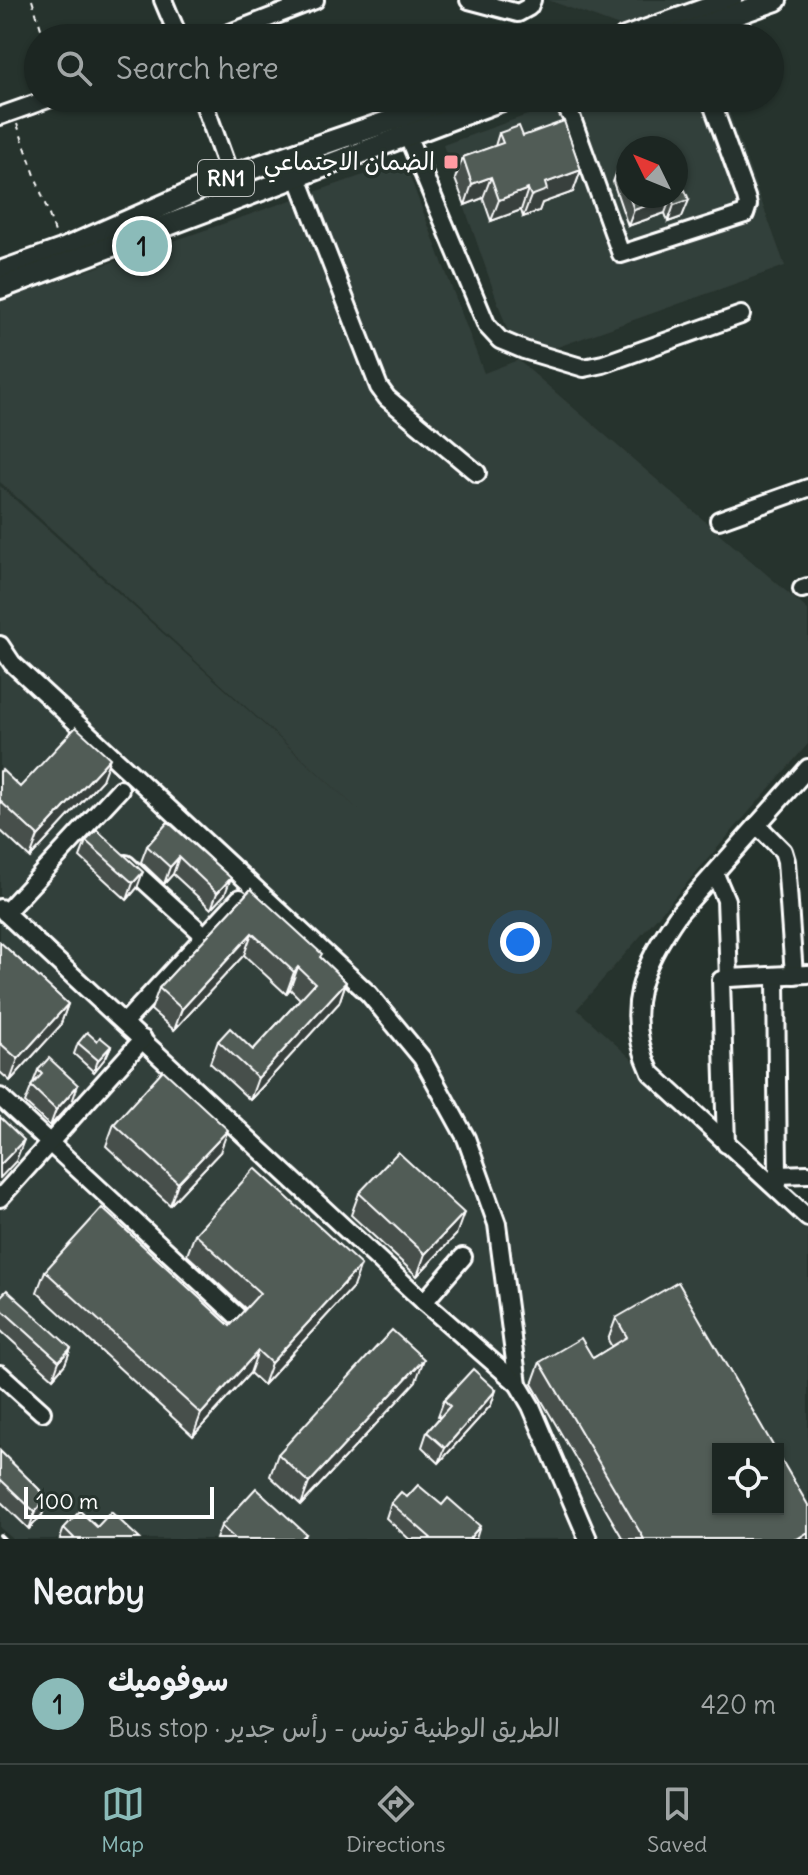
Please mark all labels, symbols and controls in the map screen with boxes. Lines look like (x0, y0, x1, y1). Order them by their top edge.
search box (24, 24, 784, 112)
icon: search (52, 46, 96, 90)
text: Search here (116, 49, 279, 87)
north arrow (616, 136, 688, 208)
place label: الضمان الاجتماعي (264, 146, 435, 183)
marker: الضمان الاجتماعي (442, 153, 460, 171)
road number: RN1 (198, 160, 254, 196)
pin: 1 (116, 216, 168, 276)
your location (500, 922, 540, 962)
map controls (712, 1443, 784, 1515)
button: locate (712, 1443, 784, 1515)
scale bar (24, 1483, 214, 1519)
text: 100 m (36, 1487, 98, 1515)
text: Nearby (32, 1570, 145, 1613)
text: سوفوميك (108, 1661, 228, 1699)
text: 1 (53, 1688, 63, 1721)
text: 420 m (701, 1688, 776, 1721)
text: Bus stop · الطريق الوطنية تونس - رأس جدير (108, 1711, 560, 1744)
tab: Map (101, 1782, 145, 1858)
tab: Directions (346, 1782, 446, 1858)
tab: Saved (647, 1782, 707, 1858)

